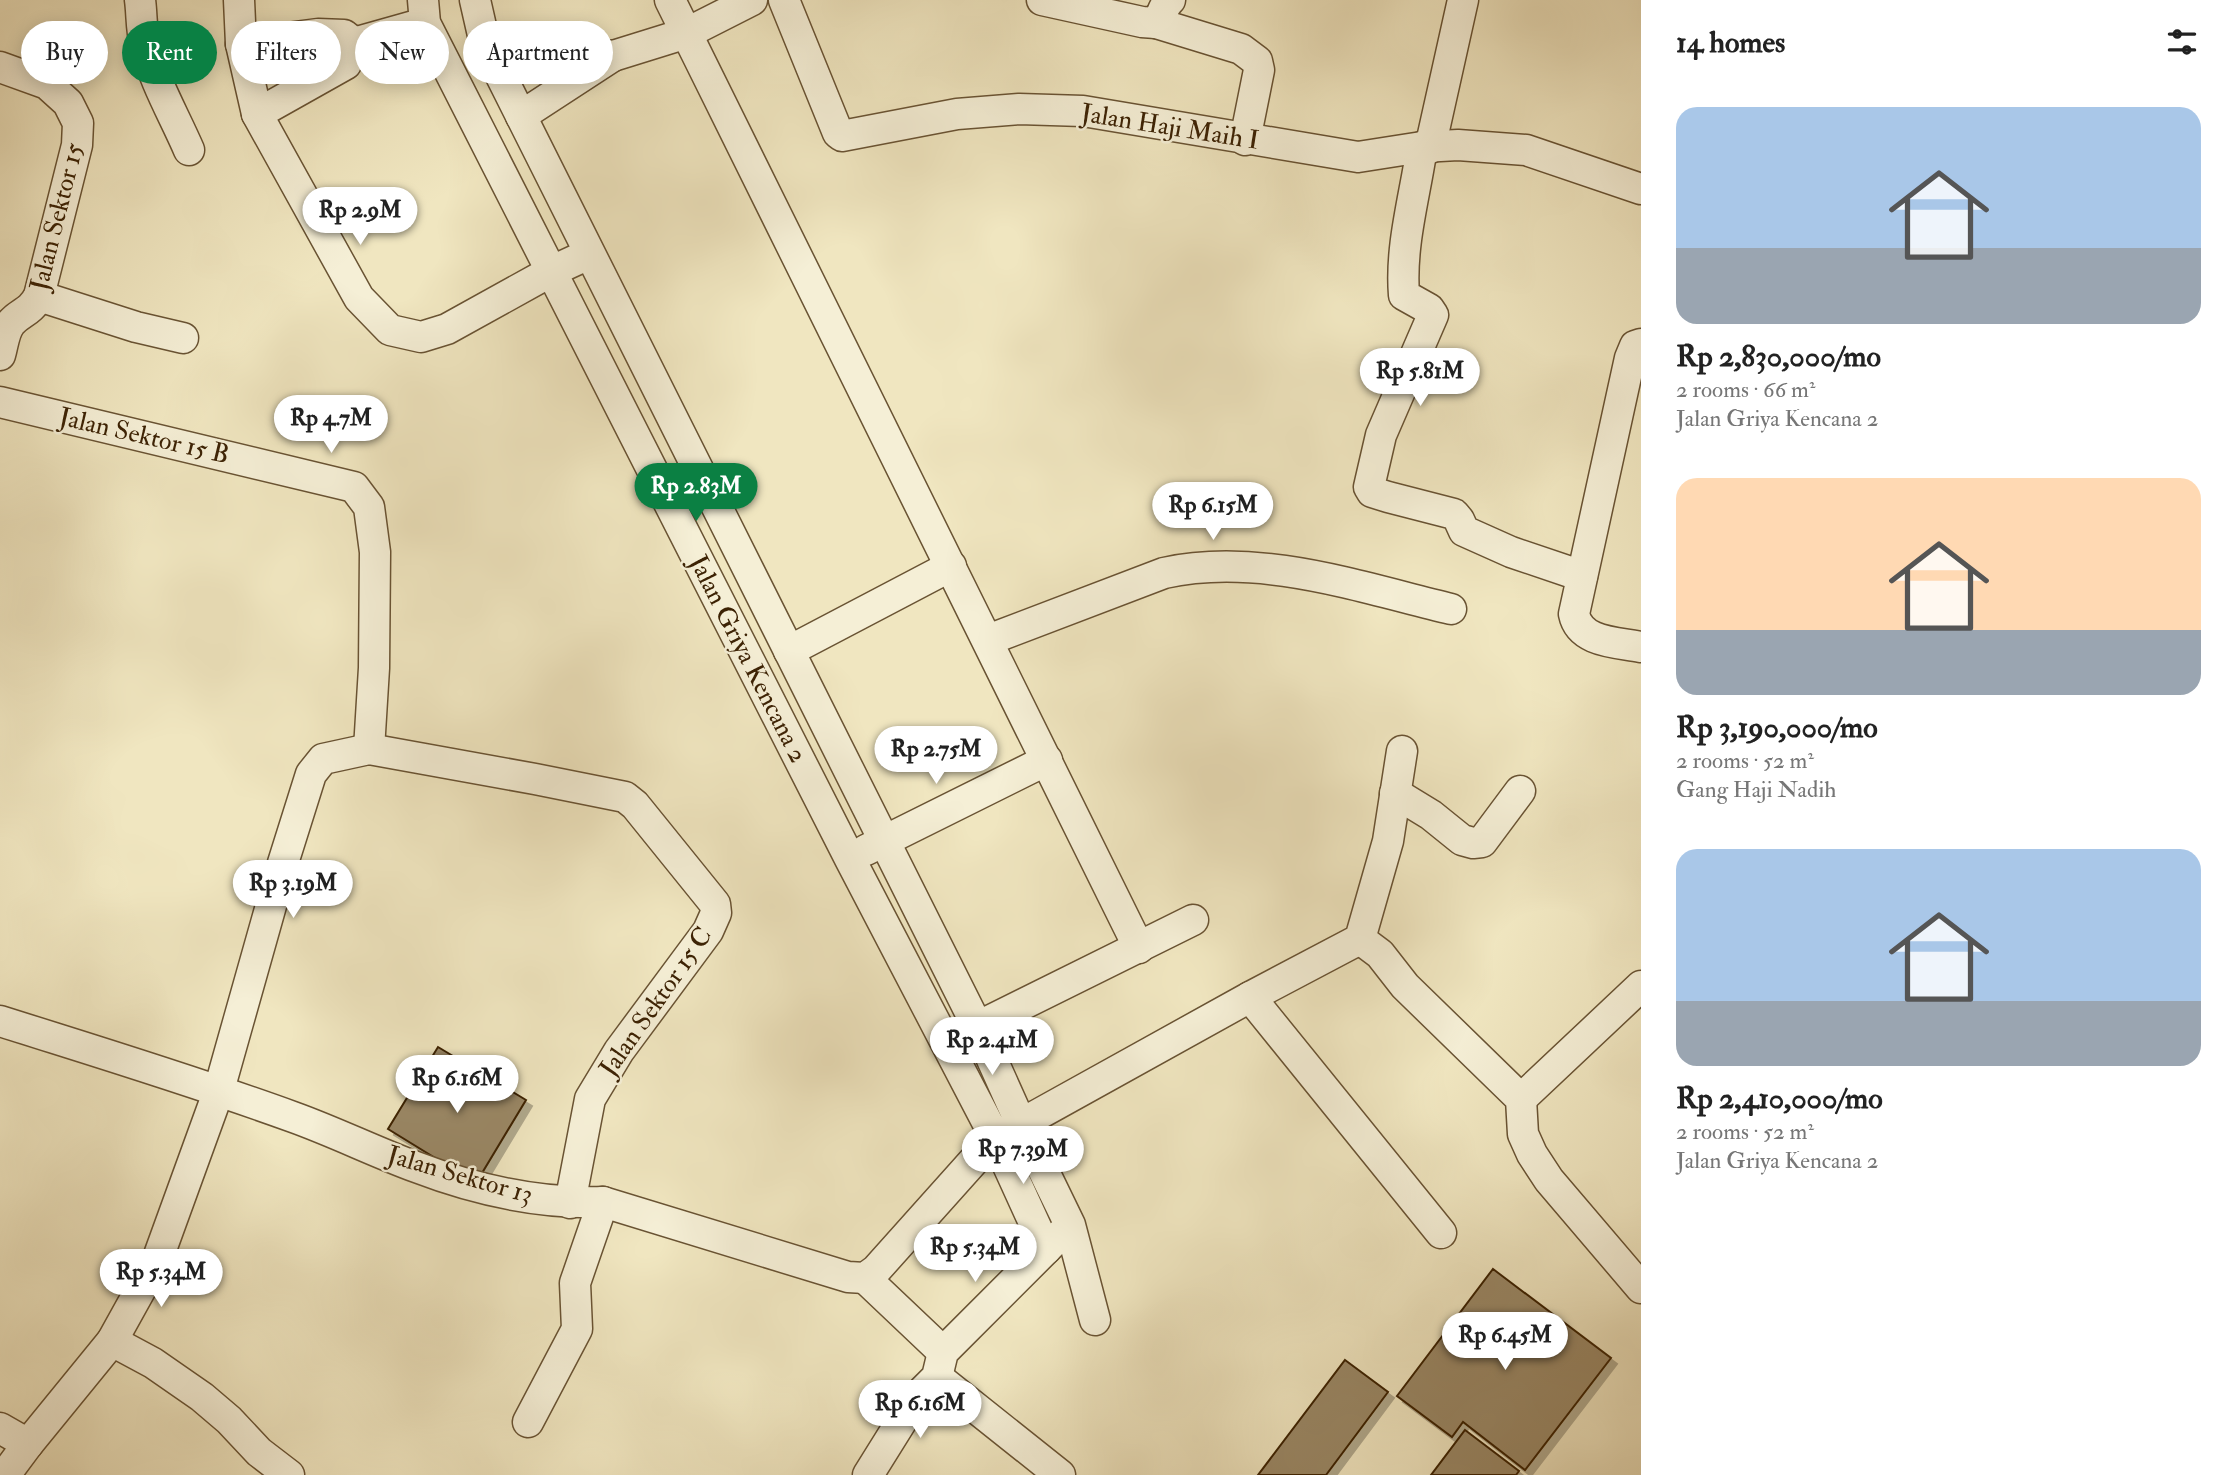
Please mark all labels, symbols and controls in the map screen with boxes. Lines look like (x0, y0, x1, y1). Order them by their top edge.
chip: Buy (21, 21, 108, 84)
chip: Rent (122, 21, 217, 84)
chip: Filters (231, 21, 341, 84)
chip: New (355, 21, 449, 84)
chip: Apartment (463, 21, 613, 84)
icon: filters (2163, 23, 2201, 61)
text: 14 homes (1676, 24, 1785, 61)
street label: Jalan Haji Maih I (1078, 97, 1261, 157)
street label: Jalan Sektor 15 (23, 139, 91, 295)
icon: home (1876, 152, 2002, 278)
pin: Rp 2.9M (295, 188, 425, 247)
text: Rp 2.9M (318, 195, 402, 224)
text: Rp 2,830,000/mo (1676, 338, 1881, 375)
pin: Rp 5.81M (1348, 348, 1492, 408)
text: Rp 5.81M (1376, 356, 1464, 385)
text: 2 rooms · 66 m² (1676, 375, 1815, 404)
pin: Rp 4.7M (266, 396, 396, 455)
street label: Jalan Sektor 15 B (55, 401, 232, 471)
text: Rp 4.7M (290, 403, 372, 432)
text: Jalan Griya Kencana 2 (1676, 404, 1878, 433)
pin: Rp 2.83M (624, 463, 768, 523)
text: Rp 2.83M (651, 471, 741, 500)
pin: Rp 6.15M (1141, 482, 1285, 542)
text: Rp 6.15M (1168, 490, 1258, 519)
icon: home (1876, 523, 2002, 649)
street label: Jalan Griya Kencana 2 (681, 549, 814, 768)
text: Rp 3,190,000/mo (1676, 709, 1878, 746)
pin: Rp 2.75M (864, 726, 1008, 786)
text: Rp 2.75M (890, 734, 982, 763)
text: 2 rooms · 52 m² (1676, 746, 1814, 775)
text: Gang Haji Nadih (1676, 775, 1836, 804)
pin: Rp 3.19M (221, 860, 365, 920)
text: Rp 3.19M (249, 868, 337, 897)
icon: home (1876, 894, 2002, 1020)
street label: Jalan Sektor 15 C (592, 921, 719, 1084)
pin: Rp 2.41M (920, 1018, 1064, 1077)
text: Rp 2.41M (946, 1025, 1038, 1054)
pin: Rp 6.16M (385, 1056, 529, 1115)
text: Rp 6.16M (412, 1063, 502, 1092)
text: Rp 2,410,000/mo (1676, 1080, 1883, 1117)
text: 2 rooms · 52 m² (1676, 1117, 1814, 1146)
pin: Rp 7.39M (951, 1126, 1095, 1186)
text: Rp 7.39M (978, 1134, 1068, 1163)
street label: Jalan Sektor 13 (383, 1139, 536, 1211)
text: Jalan Griya Kencana 2 (1676, 1146, 1878, 1175)
pin: Rp 5.34M (903, 1224, 1047, 1284)
text: Rp 5.34M (930, 1232, 1020, 1261)
pin: Rp 5.34M (89, 1250, 233, 1309)
text: Rp 5.34M (116, 1257, 206, 1286)
pin: Rp 6.45M (1433, 1312, 1577, 1372)
text: Rp 6.45M (1458, 1320, 1552, 1349)
pin: Rp 6.16M (848, 1380, 992, 1440)
text: Rp 6.16M (875, 1388, 965, 1417)

